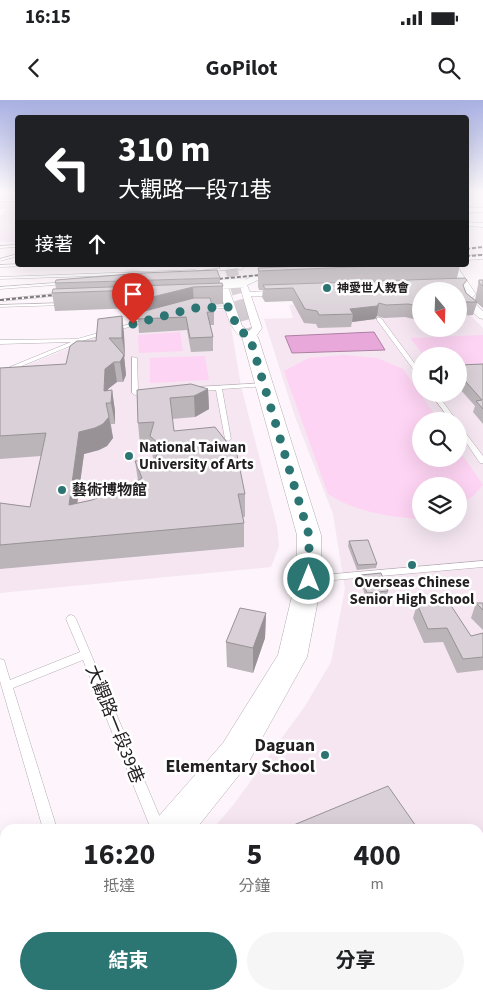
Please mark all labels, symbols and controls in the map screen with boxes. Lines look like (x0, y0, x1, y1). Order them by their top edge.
text: 16:15 (25, 4, 71, 31)
text: GoPilot (206, 52, 277, 84)
icon: back (20, 54, 48, 82)
icon: search (435, 54, 463, 82)
text: 310 m (118, 125, 210, 175)
icon: left (35, 135, 100, 200)
text: 大觀路一段71巷 (118, 174, 272, 206)
icon: ahead (83, 230, 111, 258)
text: 接著 (35, 232, 73, 259)
pin (112, 273, 154, 324)
icon: arrive (119, 280, 147, 308)
place label: 神愛世人教會 (337, 280, 409, 297)
marker: 神愛世人教會 (321, 282, 333, 294)
north arrow (412, 282, 468, 338)
map controls (412, 282, 467, 532)
button: sound (412, 347, 467, 402)
button: search (412, 412, 467, 467)
place label: National Taiwan University of Arts (139, 437, 254, 475)
marker: National Taiwan University of Arts (123, 450, 135, 462)
button: layers (412, 477, 467, 532)
place label: 藝術博物館 (72, 480, 147, 501)
marker: 藝術博物館 (56, 484, 68, 496)
position arrow (282, 552, 334, 604)
marker: Overseas Chinese Senior High School (406, 559, 418, 571)
place label: Overseas Chinese Senior High School (350, 572, 475, 610)
street label: 大觀路一段39巷 (79, 661, 150, 787)
place label: Daguan Elementary School (165, 733, 315, 779)
marker: Daguan Elementary School (319, 749, 331, 761)
text: 16:20 (83, 833, 155, 876)
text: 5 (246, 833, 262, 876)
text: 400 (353, 834, 401, 877)
text: m (371, 873, 384, 895)
text: 抵達 (103, 875, 135, 897)
text: 分鐘 (238, 875, 270, 897)
button: 結束 (20, 932, 237, 990)
button: 分享 (247, 932, 464, 990)

